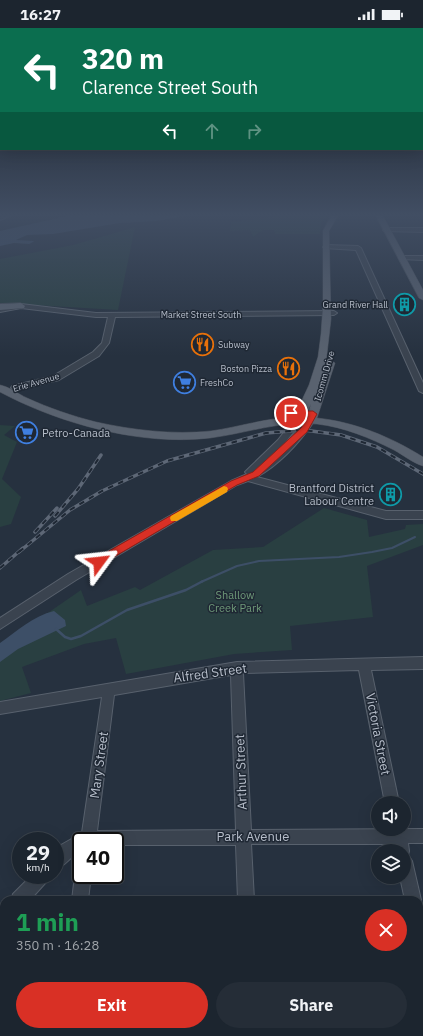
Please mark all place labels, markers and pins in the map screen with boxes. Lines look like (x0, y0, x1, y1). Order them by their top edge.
building icon: Grand River Hall (391, 291, 417, 317)
place label: Grand River Hall (322, 299, 389, 310)
restaurant icon: Subway (189, 331, 215, 357)
place label: Subway (218, 339, 250, 350)
restaurant icon: Boston Pizza (275, 355, 301, 381)
place label: Boston Pizza (221, 363, 272, 374)
supermarket icon: FreshCo (172, 369, 198, 395)
place label: FreshCo (200, 377, 233, 388)
pin (274, 396, 308, 430)
supermarket icon: Petro-Canada (13, 420, 39, 446)
place label: Petro-Canada (42, 426, 110, 440)
place label: Brantford District Labour Centre (289, 481, 374, 508)
building icon: Brantford District Labour Centre (377, 481, 403, 507)

